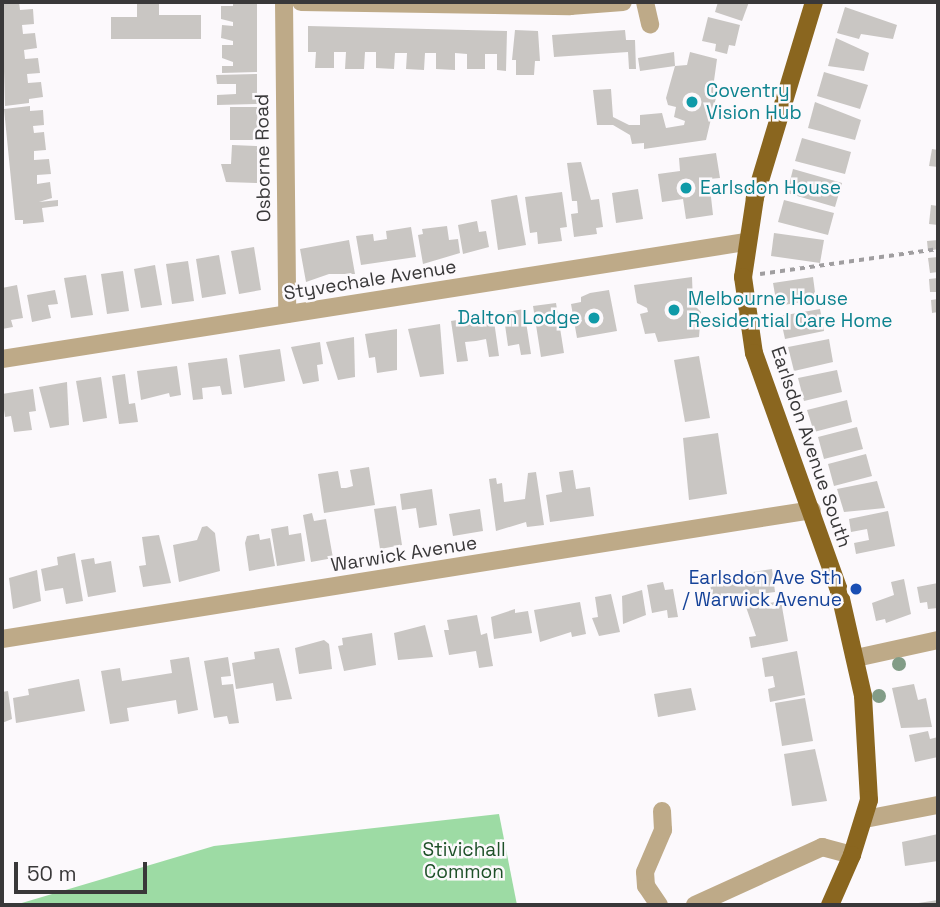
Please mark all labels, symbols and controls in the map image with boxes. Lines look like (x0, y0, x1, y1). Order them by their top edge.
place label: Coventry Vision Hub (706, 80, 802, 124)
street label: Osborne Road (250, 94, 276, 222)
marker: Coventry Vision Hub (684, 94, 700, 110)
place label: Earlsdon House (700, 177, 841, 199)
marker: Earlsdon House (678, 180, 694, 196)
street label: Styvechale Avenue (282, 255, 458, 305)
place label: Melbourne House Residential Care Home (688, 288, 892, 332)
marker: Melbourne House Residential Care Home (666, 302, 682, 318)
place label: Dalton Lodge (457, 307, 580, 329)
marker: Dalton Lodge (586, 310, 602, 326)
street label: Earlsdon Avenue South (766, 343, 856, 551)
street label: Warwick Avenue (329, 531, 479, 577)
place label: Earlsdon Ave Sth / Warwick Avenue (682, 567, 842, 611)
marker: Earlsdon Ave Sth / Warwick Avenue (848, 581, 864, 597)
park label: Stivichall Common (422, 839, 506, 883)
scale bar (18, 848, 150, 892)
text: 50 m (27, 860, 77, 887)

